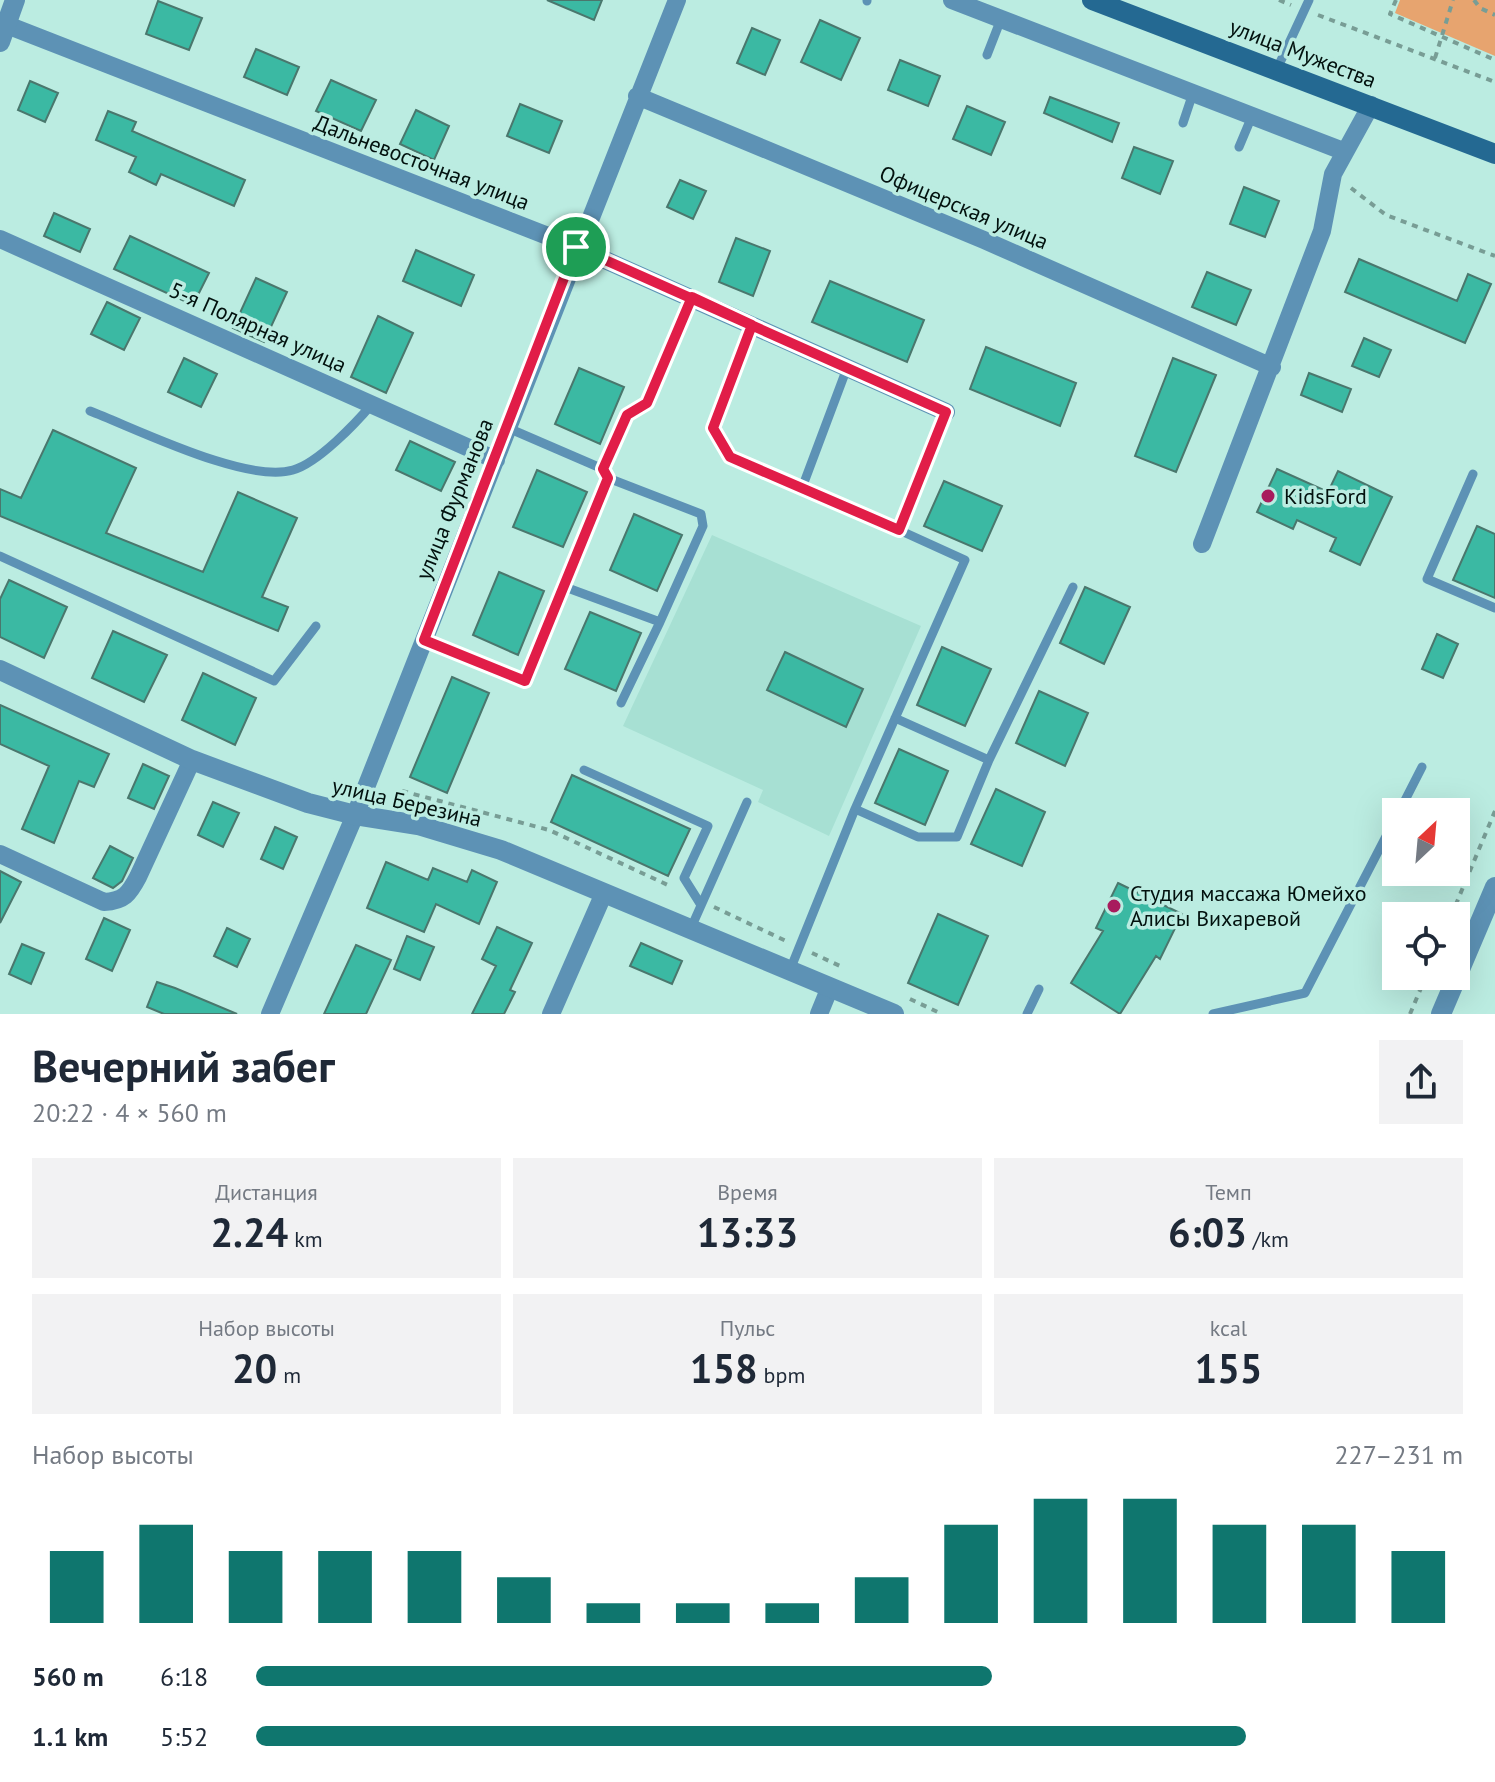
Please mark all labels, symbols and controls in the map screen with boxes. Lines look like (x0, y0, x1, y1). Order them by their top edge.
street label: улица Мужества (1226, 12, 1380, 94)
street label: Дальневосточная улица (310, 108, 534, 216)
street label: Офицерская улица (875, 159, 1053, 255)
pin (542, 213, 610, 281)
icon: arrive (554, 225, 598, 269)
street label: 5-я Полярная улица (165, 275, 351, 379)
street label: улица Фурманова (409, 414, 499, 584)
place label: KidsFord (1284, 482, 1367, 510)
marker: KidsFord (1259, 487, 1277, 505)
street label: улица Березина (329, 771, 485, 833)
north arrow (1382, 798, 1470, 886)
map controls (1382, 798, 1470, 990)
place label: Студия массажа Юмейхо Алисы Вихаревой (1130, 879, 1366, 932)
marker: Студия массажа Юмейхо Алисы Вихаревой (1105, 897, 1123, 915)
button: locate (1382, 902, 1470, 990)
text: Вечерний забег (32, 1037, 335, 1094)
button: share (1379, 1040, 1463, 1124)
text: 20:22 · 4 × 560 m (32, 1096, 227, 1129)
text: Дистанция (215, 1178, 318, 1206)
text: Время (717, 1178, 778, 1206)
text: Темп (1205, 1178, 1252, 1206)
text: 2.24 (210, 1206, 288, 1258)
text: 13:33 (697, 1206, 798, 1258)
text: 6:03 (1168, 1206, 1247, 1258)
text: km (288, 1225, 323, 1253)
text: /km (1247, 1225, 1289, 1253)
text: Набор высоты (198, 1314, 335, 1342)
text: Пульс (720, 1314, 775, 1342)
text: kcal (1210, 1314, 1247, 1342)
text: 20 (232, 1342, 277, 1394)
text: 158 (690, 1342, 758, 1394)
text: 155 (1194, 1342, 1263, 1394)
text: m (277, 1361, 301, 1389)
text: bpm (758, 1361, 805, 1389)
text: Набор высоты (32, 1438, 194, 1471)
text: 227–231 m (1334, 1438, 1463, 1471)
text: 560 m (32, 1660, 104, 1693)
text: 6:18 (160, 1660, 208, 1693)
text: 1.1 km (32, 1720, 108, 1753)
text: 5:52 (160, 1720, 208, 1753)

